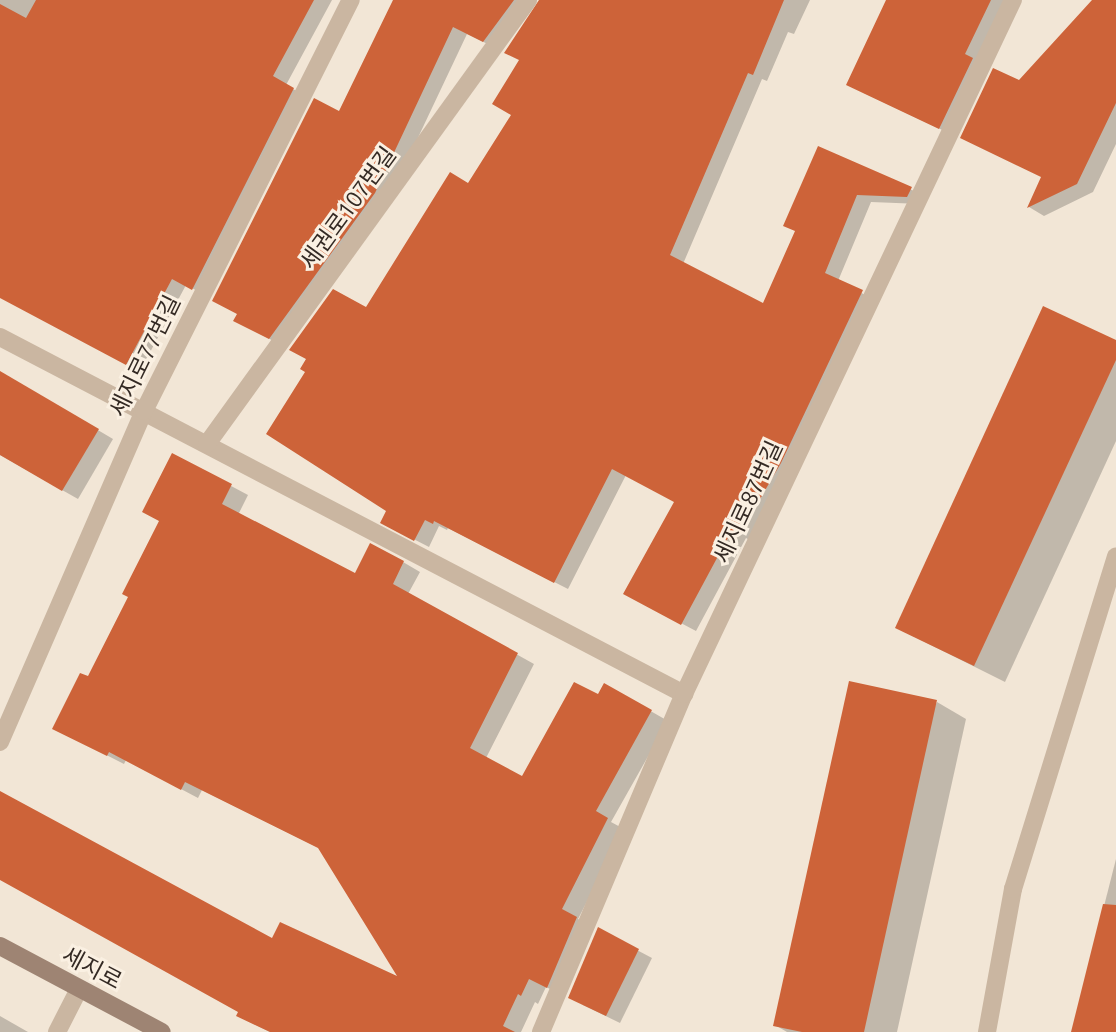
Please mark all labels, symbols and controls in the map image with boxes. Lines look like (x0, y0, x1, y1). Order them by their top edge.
street label: 세권로107번길 (294, 141, 402, 275)
street label: 세지로77번길 (104, 291, 186, 421)
street label: 세지로87번길 (708, 436, 788, 568)
street label: 세지로 (57, 941, 127, 995)

